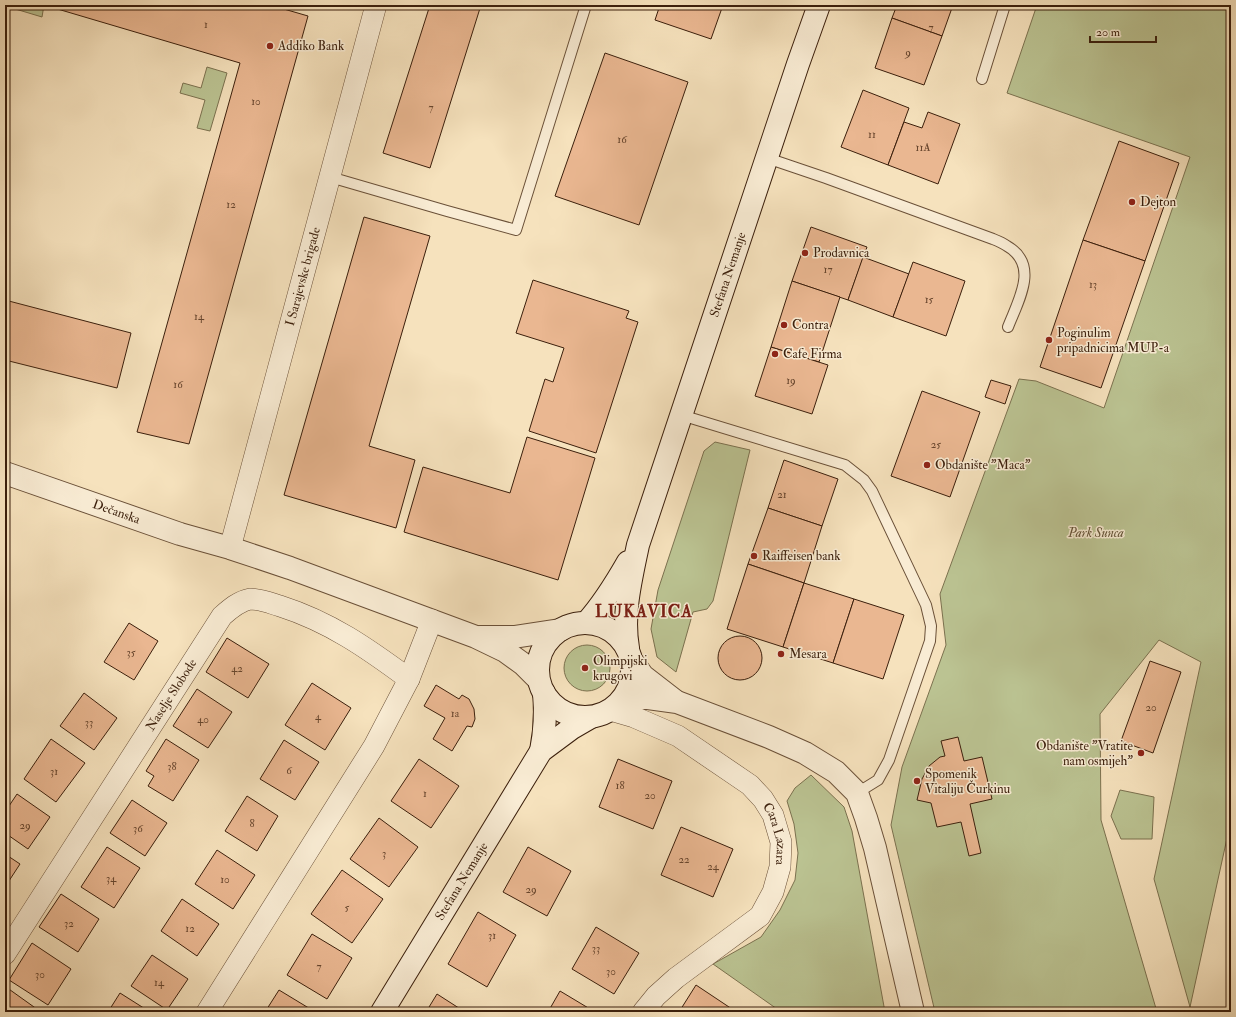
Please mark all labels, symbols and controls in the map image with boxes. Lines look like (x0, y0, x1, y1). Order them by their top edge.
house number: 1 (204, 18, 208, 31)
scale bar (1090, 18, 1156, 44)
house number: 7 (928, 21, 934, 34)
text: 20 m (1096, 25, 1121, 40)
place label: Addiko Bank (277, 38, 345, 54)
marker: Addiko Bank (265, 41, 275, 51)
house number: 9 (904, 46, 911, 59)
house number: 10 (251, 95, 261, 108)
house number: 7 (428, 101, 434, 114)
house number: 11 (868, 128, 876, 141)
house number: 16 (617, 133, 628, 146)
house number: 11A (916, 141, 930, 154)
place label: Dejton (1140, 194, 1176, 210)
marker: Dejton (1127, 197, 1137, 207)
house number: 12 (226, 198, 236, 211)
street label: I Sarajevske brigade (282, 225, 324, 328)
street label: Stefana Nemanje (706, 230, 750, 319)
place label: Prodavnica (813, 245, 870, 261)
marker: Prodavnica (800, 248, 810, 258)
house number: 17 (824, 263, 832, 276)
house number: 13 (1089, 278, 1097, 291)
house number: 15 (925, 293, 934, 306)
house number: 14 (194, 310, 205, 323)
place label: Contra (792, 317, 829, 333)
marker: Contra (779, 320, 789, 330)
place label: Poginulim pripadnicima MUP-a (1056, 325, 1170, 357)
marker: Poginulim pripadnicima MUP-a (1044, 335, 1054, 345)
place label: Cafe Firma (783, 346, 843, 362)
marker: Cafe Firma (770, 349, 780, 359)
house number: 19 (786, 374, 796, 387)
house number: 16 (173, 378, 184, 391)
house number: 25 (931, 438, 941, 451)
place label: Obdanište "Maca" (935, 457, 1031, 473)
marker: Obdanište "Maca" (922, 460, 932, 470)
house number: 21 (777, 488, 787, 501)
street label: Dečanska (91, 496, 143, 528)
park label: Park Sunca (1067, 525, 1124, 541)
place label: Raiffeisen bank (762, 548, 841, 564)
marker: Raiffeisen bank (749, 551, 759, 561)
district label: LUKAVICA (595, 601, 693, 622)
house number: 35 (126, 646, 136, 659)
place label: Mesara (789, 646, 827, 662)
marker: Mesara (776, 649, 786, 659)
place label: Olimpijski krugovi (593, 653, 648, 684)
street label: Naselje Slobode (142, 655, 201, 734)
house number: 42 (231, 662, 243, 675)
marker: Olimpijski krugovi (580, 663, 590, 673)
house number: 20 (1145, 701, 1157, 714)
house number: 1a (451, 707, 460, 720)
house number: 4 (315, 710, 322, 723)
house number: 40 (197, 713, 209, 726)
house number: 33 (85, 716, 93, 729)
place label: Obdanište "Vratite nam osmijeh" (1036, 738, 1134, 769)
marker: Obdanište "Vratite nam osmijeh" (1136, 748, 1146, 758)
house number: 38 (167, 760, 177, 773)
house number: 6 (286, 764, 293, 777)
house number: 31 (50, 765, 58, 778)
place label: Spomenik Vitaliju Čurkinu (925, 766, 1011, 797)
marker: Spomenik Vitaliju Čurkinu (912, 776, 922, 786)
house number: 18 (615, 779, 625, 792)
house number: 1 (423, 787, 427, 800)
house number: 20 (644, 789, 656, 802)
street label: Cara Lazara (759, 800, 789, 866)
house number: 8 (249, 817, 255, 830)
house number: 29 (19, 819, 31, 832)
house number: 36 (133, 822, 144, 835)
street label: Stefana Nemanje (432, 839, 492, 923)
house number: 3 (382, 847, 386, 860)
house number: 22 (678, 853, 690, 866)
house number: 24 (707, 860, 720, 873)
house number: 34 (106, 872, 117, 885)
house number: 10 (220, 873, 230, 886)
house number: 29 (525, 883, 537, 896)
house number: 5 (345, 901, 350, 914)
house number: 32 (64, 917, 74, 930)
house number: 12 (185, 922, 195, 935)
house number: 31 (488, 929, 496, 942)
house number: 33 (592, 942, 600, 955)
house number: 7 (316, 960, 322, 973)
house number: 30 (606, 965, 616, 978)
house number: 30 (35, 968, 45, 981)
house number: 14 (154, 976, 165, 989)

